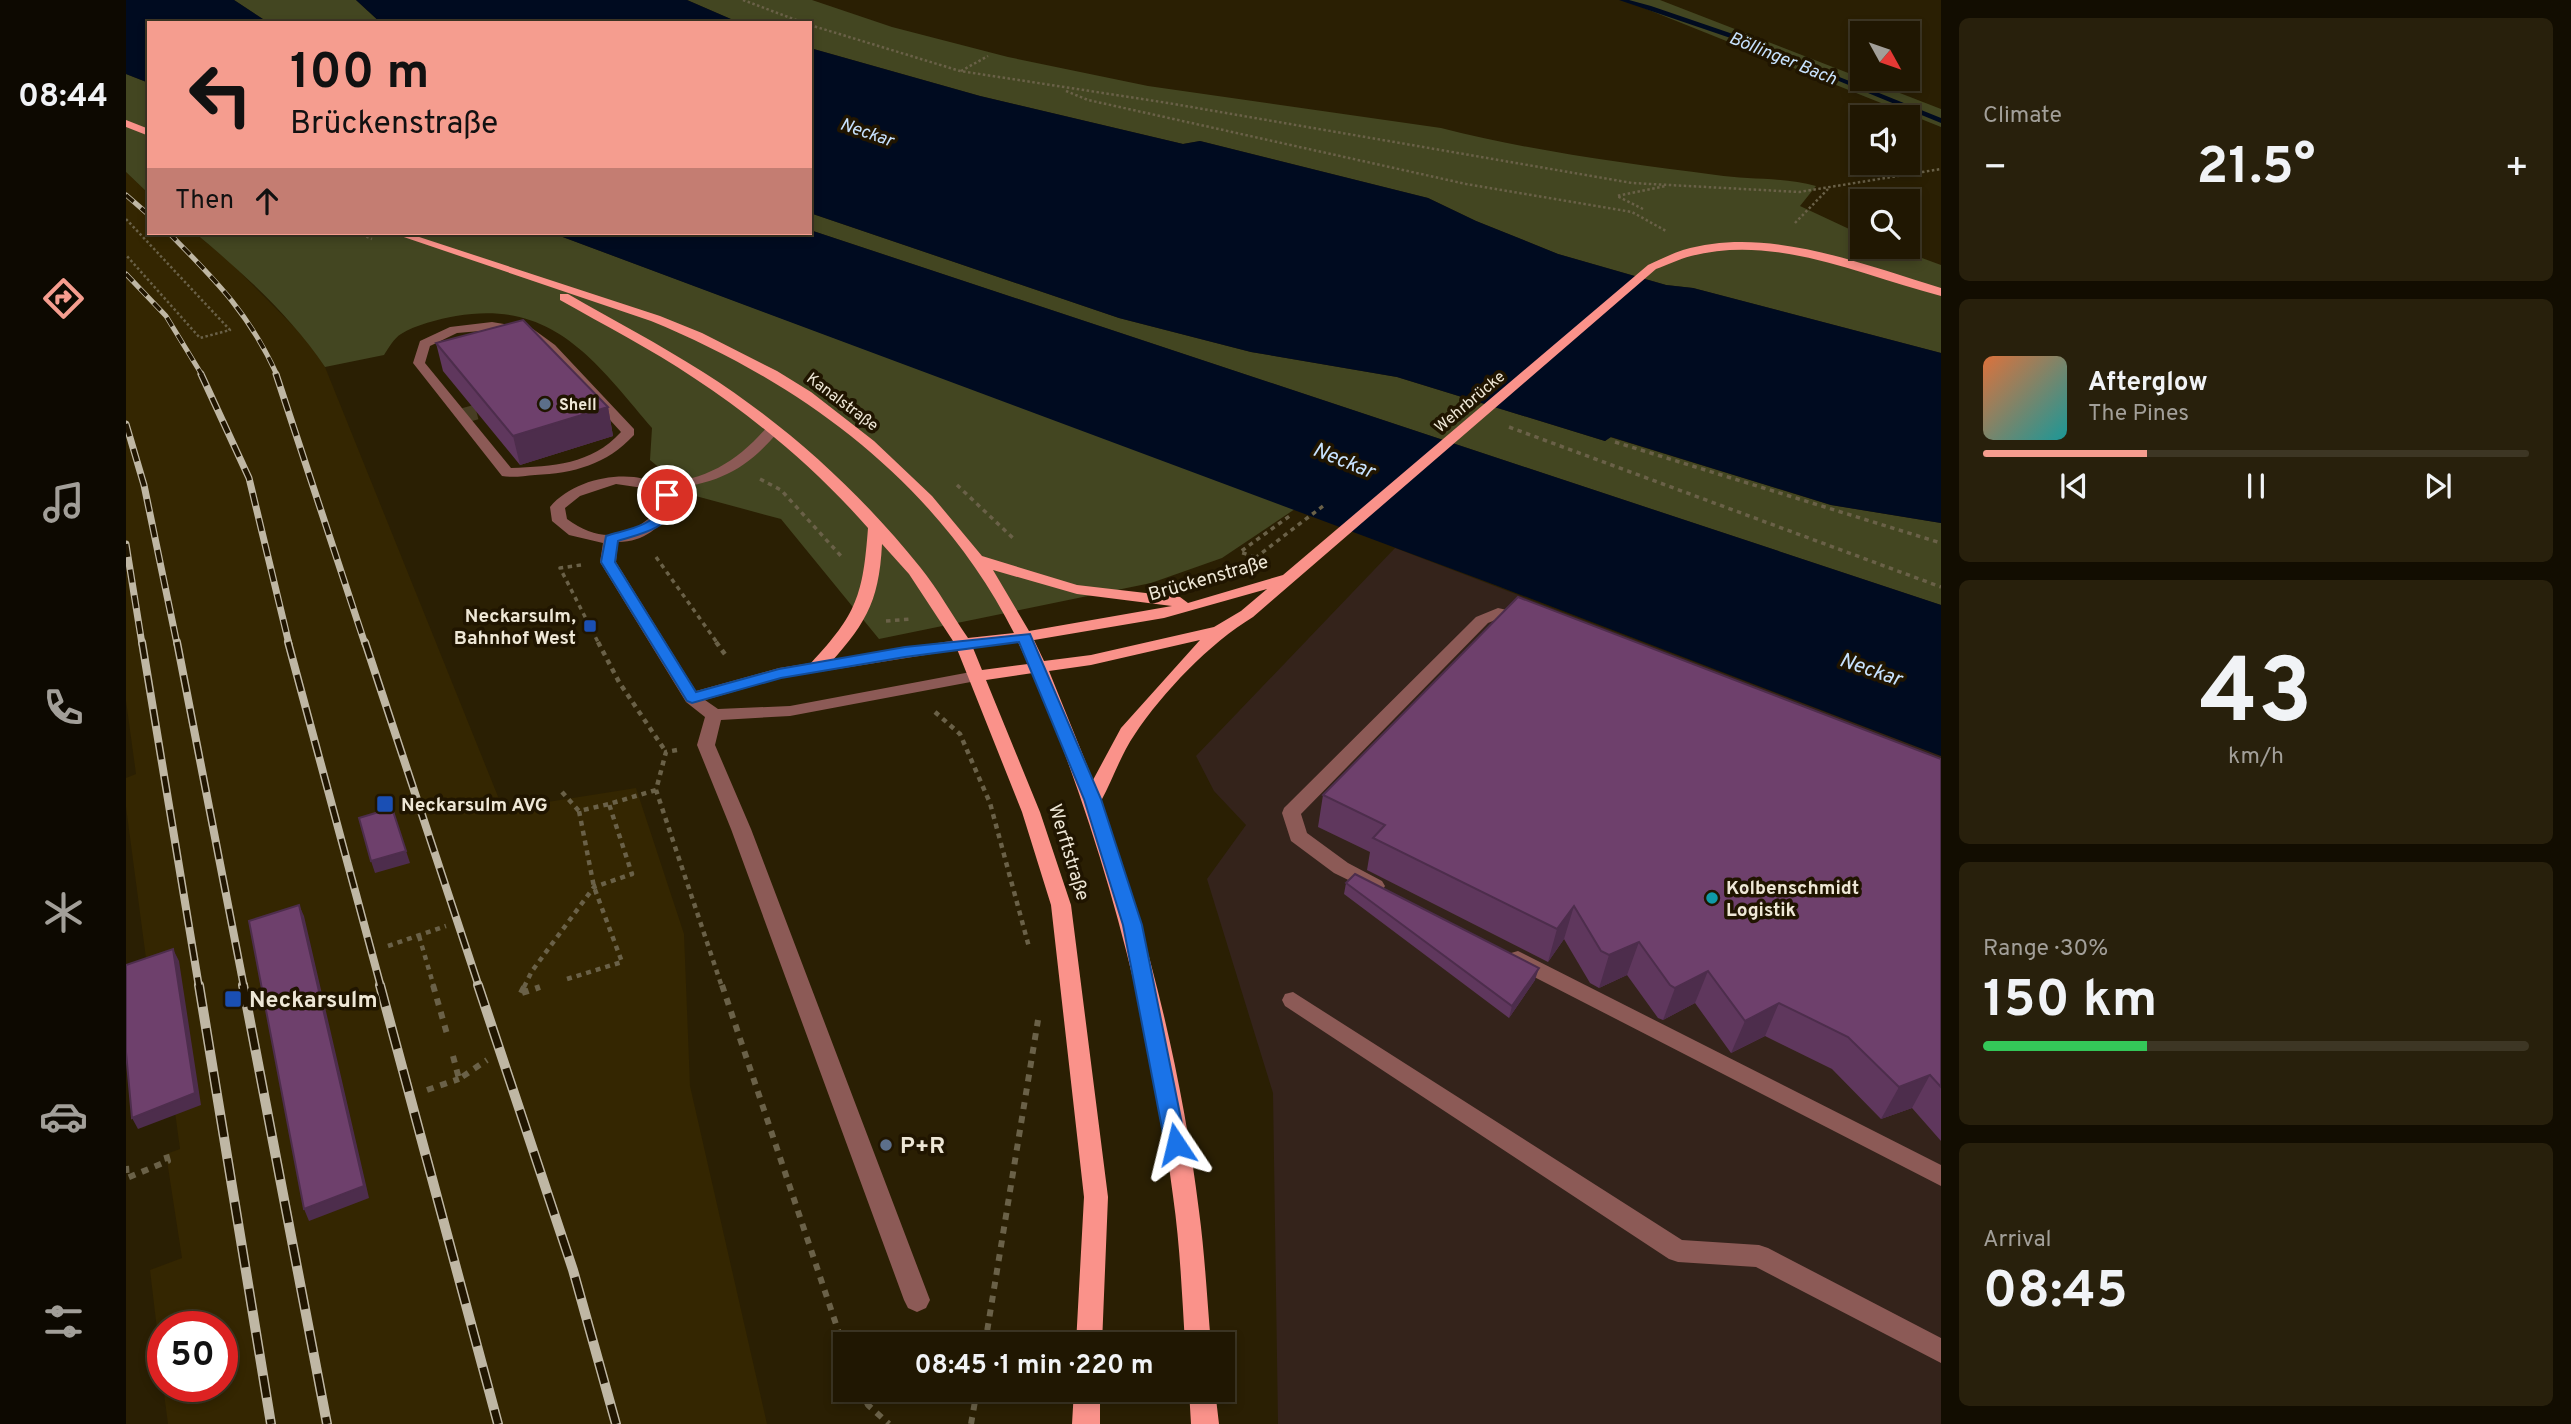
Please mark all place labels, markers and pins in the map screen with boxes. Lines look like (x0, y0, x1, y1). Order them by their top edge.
marker: Shell (537, 396, 553, 412)
place label: Shell (559, 396, 597, 416)
pin (637, 465, 697, 525)
place label: Neckarsulm, Bahnhof West (454, 605, 576, 651)
marker: Neckarsulm, Bahnhof West (582, 618, 598, 634)
marker: Neckarsulm AVG (375, 794, 395, 814)
place label: Neckarsulm AVG (401, 794, 548, 818)
place label: Kolbenschmidt Logistik (1726, 877, 1859, 923)
marker: Kolbenschmidt Logistik (1704, 890, 1720, 906)
place label: Neckarsulm (249, 987, 378, 1016)
marker: Neckarsulm (223, 989, 243, 1009)
place label: P+R (900, 1133, 945, 1162)
marker: P+R (878, 1137, 894, 1153)

